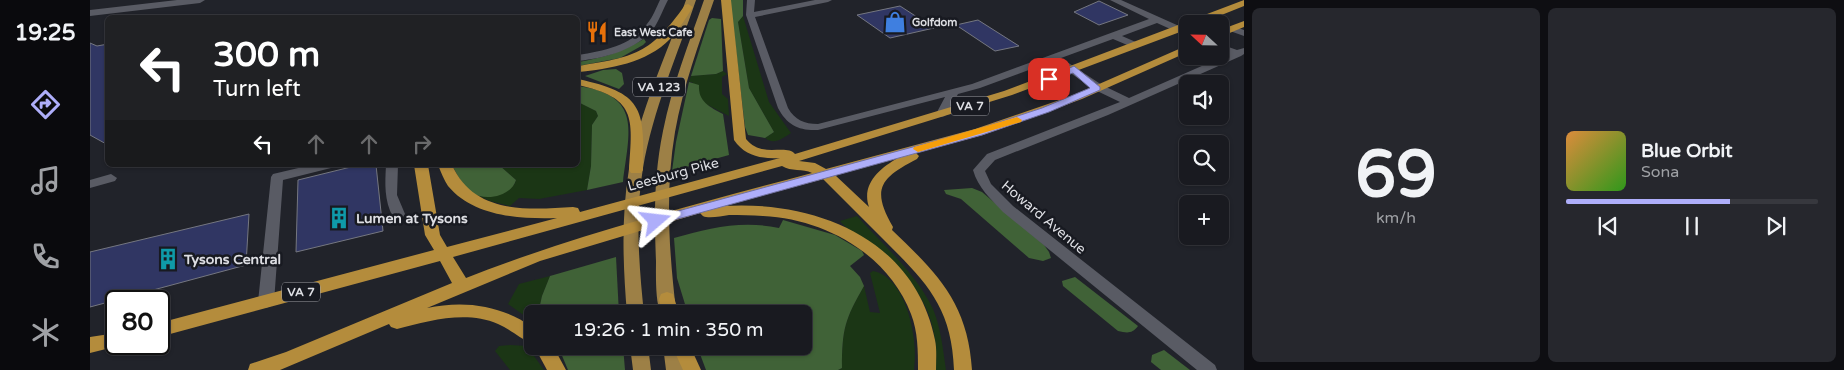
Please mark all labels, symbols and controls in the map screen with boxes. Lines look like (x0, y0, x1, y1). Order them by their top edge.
shop icon: Golfdom (882, 9, 908, 35)
north arrow (1179, 15, 1229, 65)
map controls (1179, 15, 1229, 245)
place label: Golfdom (912, 16, 957, 29)
restaurant icon: East West Cafe (584, 19, 610, 45)
text: 19:25 (15, 20, 75, 46)
place label: East West Cafe (614, 26, 693, 39)
text: 300 m (213, 34, 320, 76)
icon: left (130, 35, 195, 100)
pin (1028, 58, 1070, 100)
icon: arrive (1035, 65, 1063, 93)
button: sound (1179, 75, 1229, 125)
text: Turn left (213, 76, 301, 102)
road number: VA 123 (633, 77, 685, 96)
icon: directions (28, 87, 63, 122)
road number: VA 7 (951, 96, 989, 115)
icon: left (249, 130, 277, 158)
icon: ahead (302, 130, 330, 158)
icon: ahead (355, 130, 383, 158)
icon: right (408, 130, 436, 158)
button: search (1179, 135, 1229, 185)
text: 69 (1355, 136, 1437, 215)
text: Blue Orbit (1641, 140, 1733, 162)
street label: Leesburg Pike (626, 154, 721, 195)
text: Sona (1641, 162, 1679, 182)
icon: music (28, 163, 63, 198)
street label: Howard Avenue (998, 177, 1090, 258)
position arrow (629, 194, 681, 246)
button: + (1179, 195, 1229, 245)
building icon: Lumen at Tysons (326, 205, 352, 231)
text: km/h (1376, 208, 1416, 228)
place label: Lumen at Tysons (356, 210, 468, 227)
icon: previous (1594, 212, 1622, 240)
icon: pause (1678, 212, 1706, 240)
icon: next (1762, 212, 1790, 240)
icon: phone (28, 239, 63, 274)
building icon: Tysons Central (155, 246, 181, 272)
place label: Tysons Central (183, 251, 281, 268)
road number: VA 7 (282, 282, 320, 302)
speed limit sign: 80 (105, 290, 170, 355)
icon: climate (28, 315, 63, 350)
text: 19:26 · 1 min · 350 m (572, 319, 764, 341)

